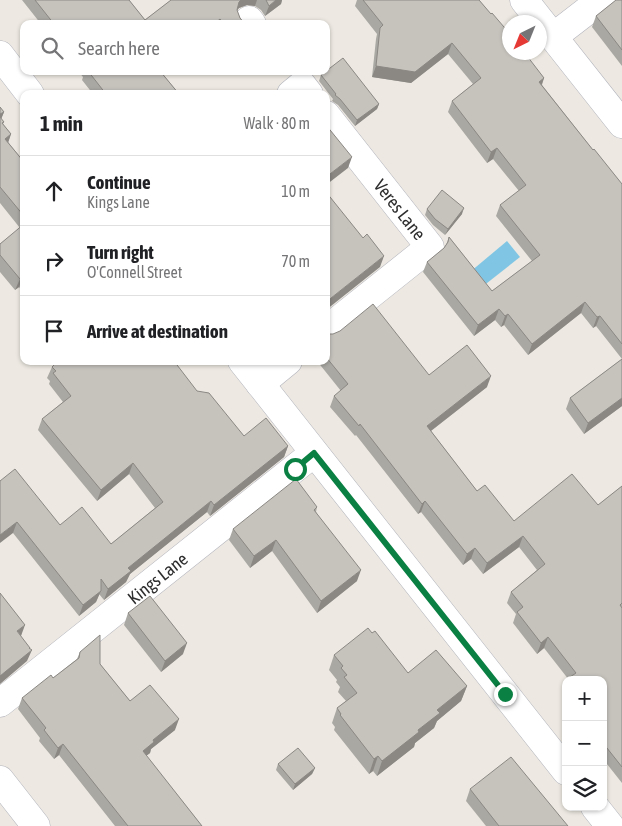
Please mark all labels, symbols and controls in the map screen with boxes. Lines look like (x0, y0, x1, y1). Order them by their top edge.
north arrow (502, 15, 547, 60)
search box (20, 20, 330, 75)
icon: search (38, 34, 66, 62)
text: Search here (78, 37, 160, 59)
text: 1 min (40, 111, 83, 135)
text: Walk · 80 m (244, 114, 310, 132)
text: Continue (87, 171, 151, 193)
street label: Veres Lane (370, 175, 431, 244)
icon: ahead (40, 177, 68, 205)
text: 10 m (281, 182, 310, 200)
text: Kings Lane (87, 193, 150, 211)
text: Turn right (87, 241, 154, 263)
icon: right (40, 247, 68, 275)
text: 70 m (281, 252, 310, 270)
text: O'Connell Street (87, 263, 182, 281)
icon: arrive (40, 317, 68, 345)
text: Arrive at destination (87, 320, 228, 342)
route start (284, 458, 307, 481)
street label: Kings Lane (123, 548, 191, 608)
map controls (562, 676, 607, 811)
button: + (562, 676, 607, 721)
route end (494, 683, 517, 706)
button: − (562, 721, 607, 766)
button: layers (562, 766, 607, 811)

